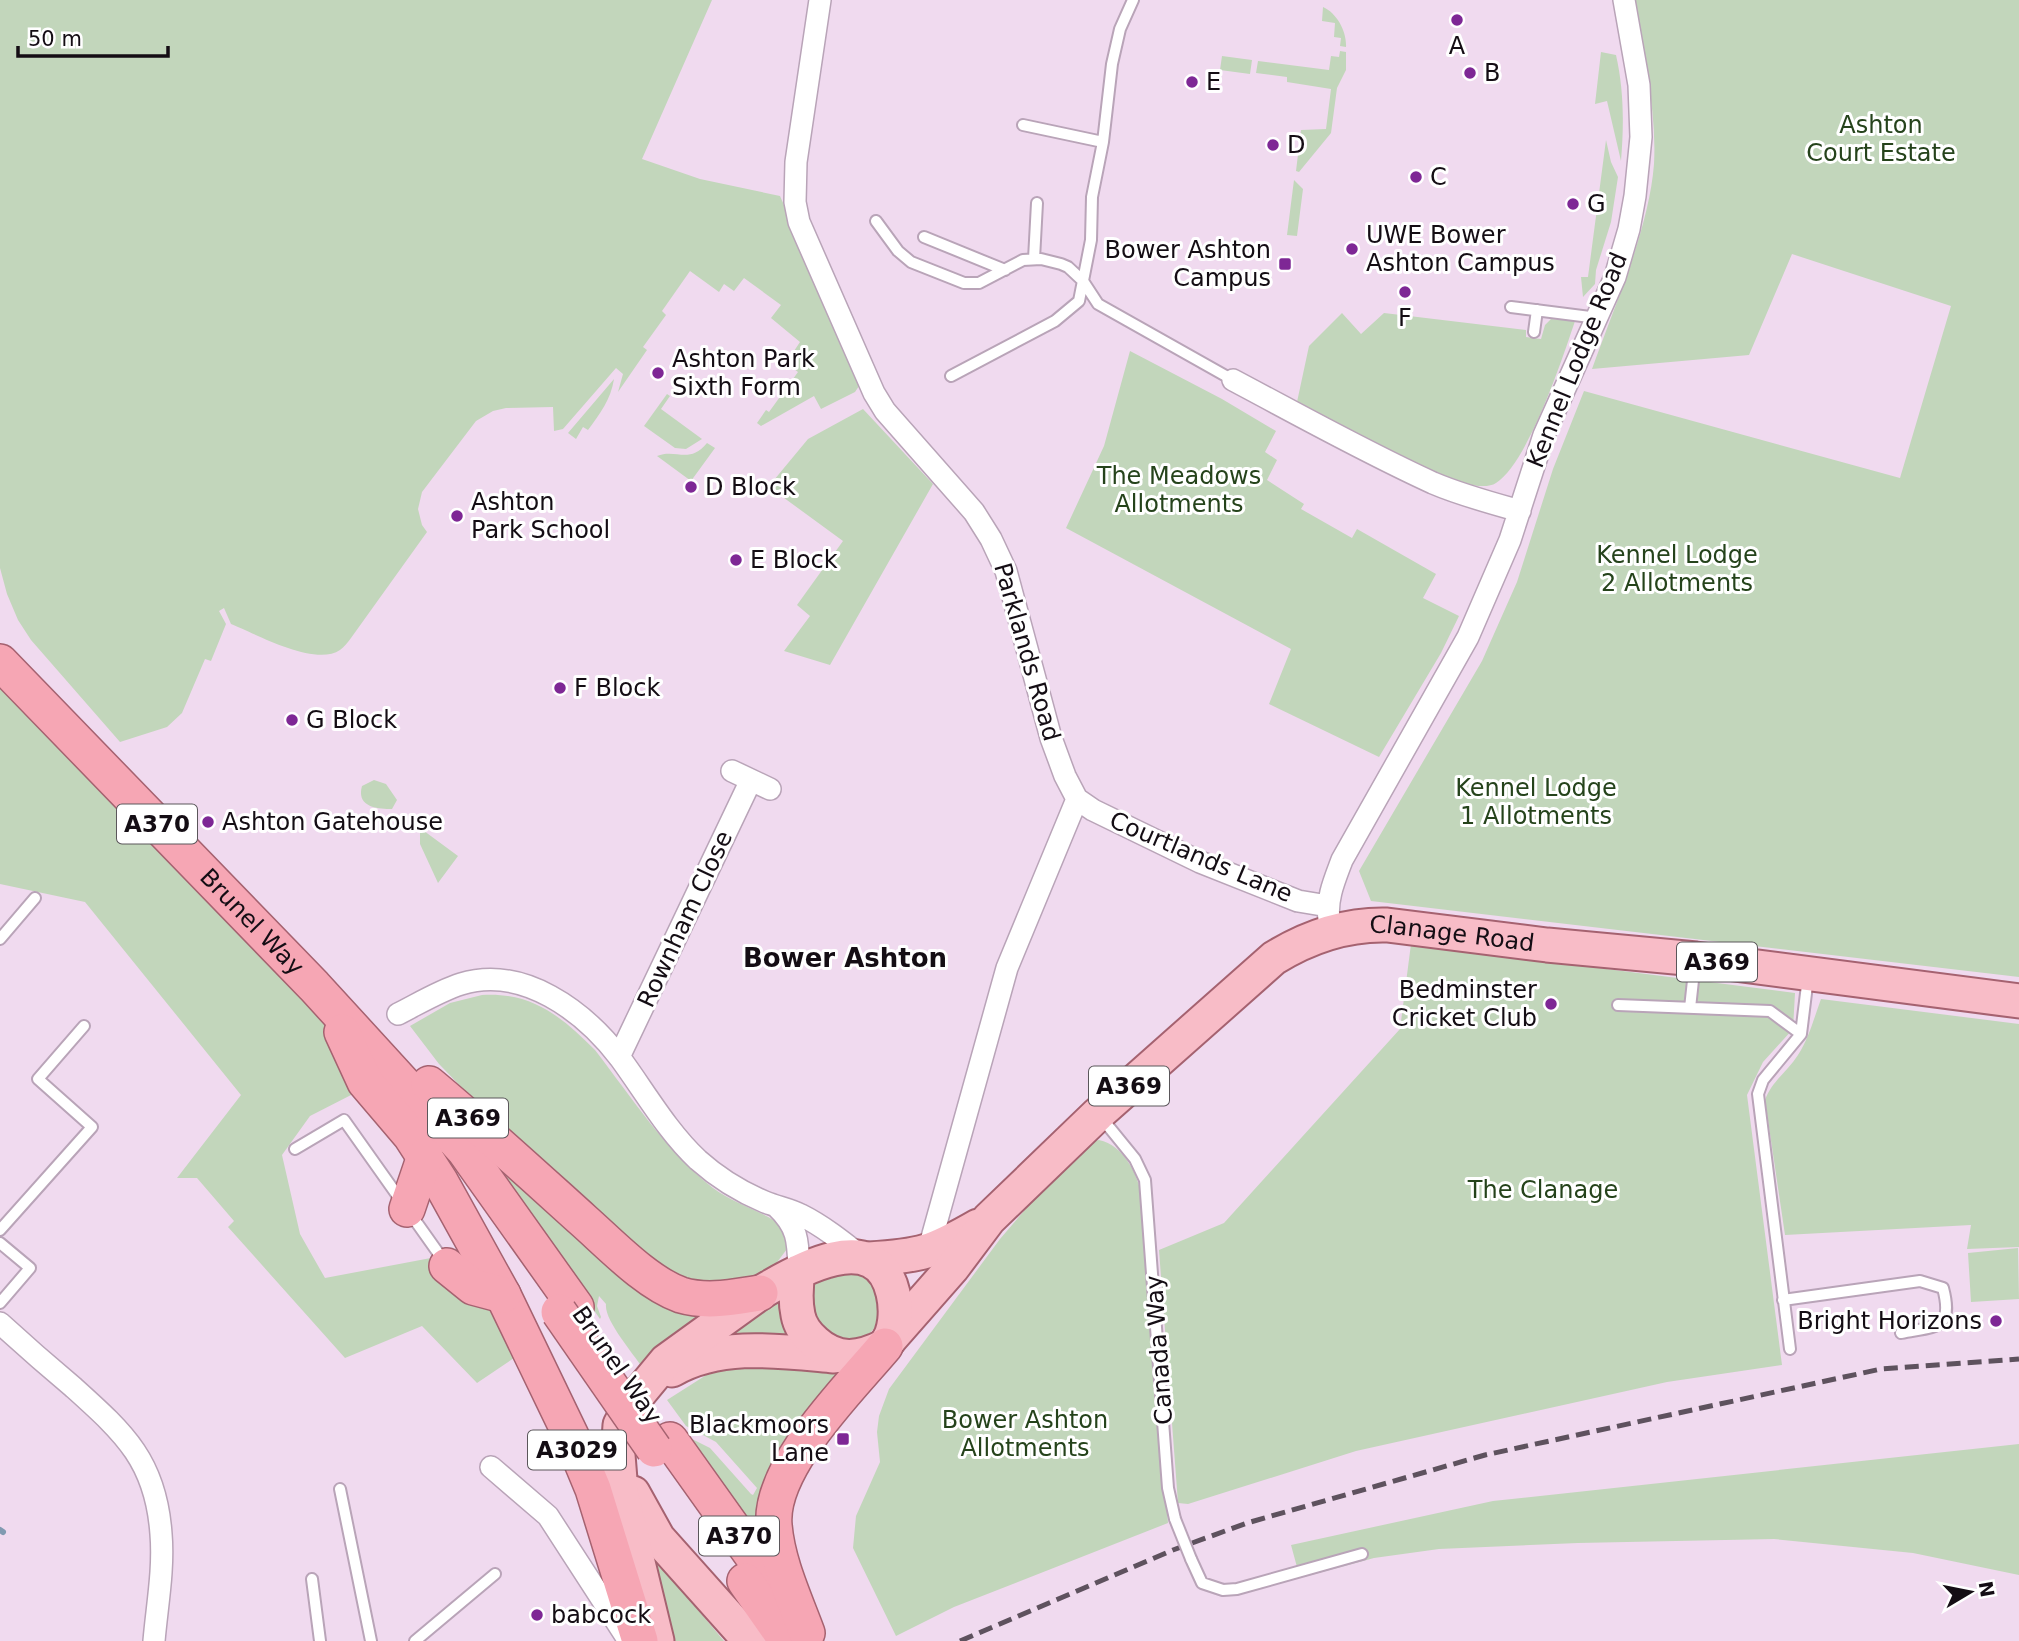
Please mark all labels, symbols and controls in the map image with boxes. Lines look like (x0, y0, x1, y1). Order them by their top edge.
marker: A (1449, 12, 1465, 28)
scale bar (18, 14, 168, 58)
text: 50 m (28, 27, 82, 51)
place label: A (1449, 32, 1466, 60)
place label: B (1484, 59, 1500, 87)
marker: B (1462, 65, 1478, 81)
place label: E (1206, 68, 1221, 96)
marker: E (1184, 74, 1200, 90)
park label: Ashton Court Estate (1806, 111, 1956, 167)
place label: D (1287, 131, 1305, 159)
marker: D (1265, 137, 1281, 153)
place label: C (1430, 163, 1447, 191)
marker: C (1408, 169, 1424, 185)
place label: G (1587, 190, 1606, 218)
marker: G (1565, 196, 1581, 212)
place label: UWE Bower Ashton Campus (1366, 221, 1555, 277)
place label: Bower Ashton Campus (1105, 236, 1271, 292)
marker: UWE Bower Ashton Campus (1344, 241, 1360, 257)
street label: Kennel Lodge Road (1521, 248, 1633, 472)
marker: Bower Ashton Campus (1277, 256, 1293, 272)
marker: F (1397, 284, 1413, 300)
place label: F (1398, 304, 1412, 332)
place label: Ashton Park Sixth Form (672, 345, 815, 401)
marker: Ashton Park Sixth Form (650, 365, 666, 381)
park label: The Meadows Allotments (1096, 462, 1261, 518)
place label: D Block (705, 473, 796, 501)
marker: D Block (683, 479, 699, 495)
place label: Ashton Park School (471, 488, 610, 544)
marker: Ashton Park School (449, 508, 465, 524)
park label: Kennel Lodge 2 Allotments (1596, 541, 1758, 597)
place label: E Block (750, 546, 838, 574)
marker: E Block (728, 552, 744, 568)
street label: Parklands Road (988, 560, 1066, 744)
place label: F Block (574, 674, 660, 702)
marker: F Block (552, 680, 568, 696)
place label: G Block (306, 706, 397, 734)
marker: G Block (284, 712, 300, 728)
park label: Kennel Lodge 1 Allotments (1455, 774, 1617, 830)
road number: A370 (117, 804, 197, 844)
street label: Courtlands Lane (1105, 806, 1297, 908)
place label: Ashton Gatehouse (222, 808, 443, 836)
marker: Ashton Gatehouse (200, 814, 216, 830)
street label: Rownham Close (632, 826, 738, 1012)
street label: Brunel Way (194, 863, 310, 981)
street label: Clanage Road (1369, 911, 1536, 957)
road number: A369 (1677, 942, 1757, 981)
district label: Bower Ashton (743, 943, 947, 973)
place label: Bedminster Cricket Club (1392, 976, 1537, 1032)
marker: Bedminster Cricket Club (1543, 996, 1559, 1012)
road number: A369 (1089, 1066, 1169, 1106)
road number: A369 (428, 1098, 508, 1138)
park label: The Clanage (1467, 1176, 1618, 1204)
street label: Canada Way (1140, 1274, 1178, 1426)
street label: Brunel Way (566, 1301, 668, 1429)
place label: Bright Horizons (1797, 1307, 1982, 1335)
marker: Bright Horizons (1988, 1313, 2004, 1329)
park label: Bower Ashton Allotments (942, 1406, 1108, 1462)
place label: Blackmoors Lane (689, 1411, 829, 1467)
road number: A3029 (528, 1430, 626, 1470)
marker: Blackmoors Lane (835, 1431, 851, 1447)
road number: A370 (699, 1516, 779, 1555)
north arrow (1935, 1557, 2005, 1627)
text: N (1975, 1579, 1999, 1599)
place label: babcock (551, 1601, 651, 1629)
marker: babcock (529, 1607, 545, 1623)

